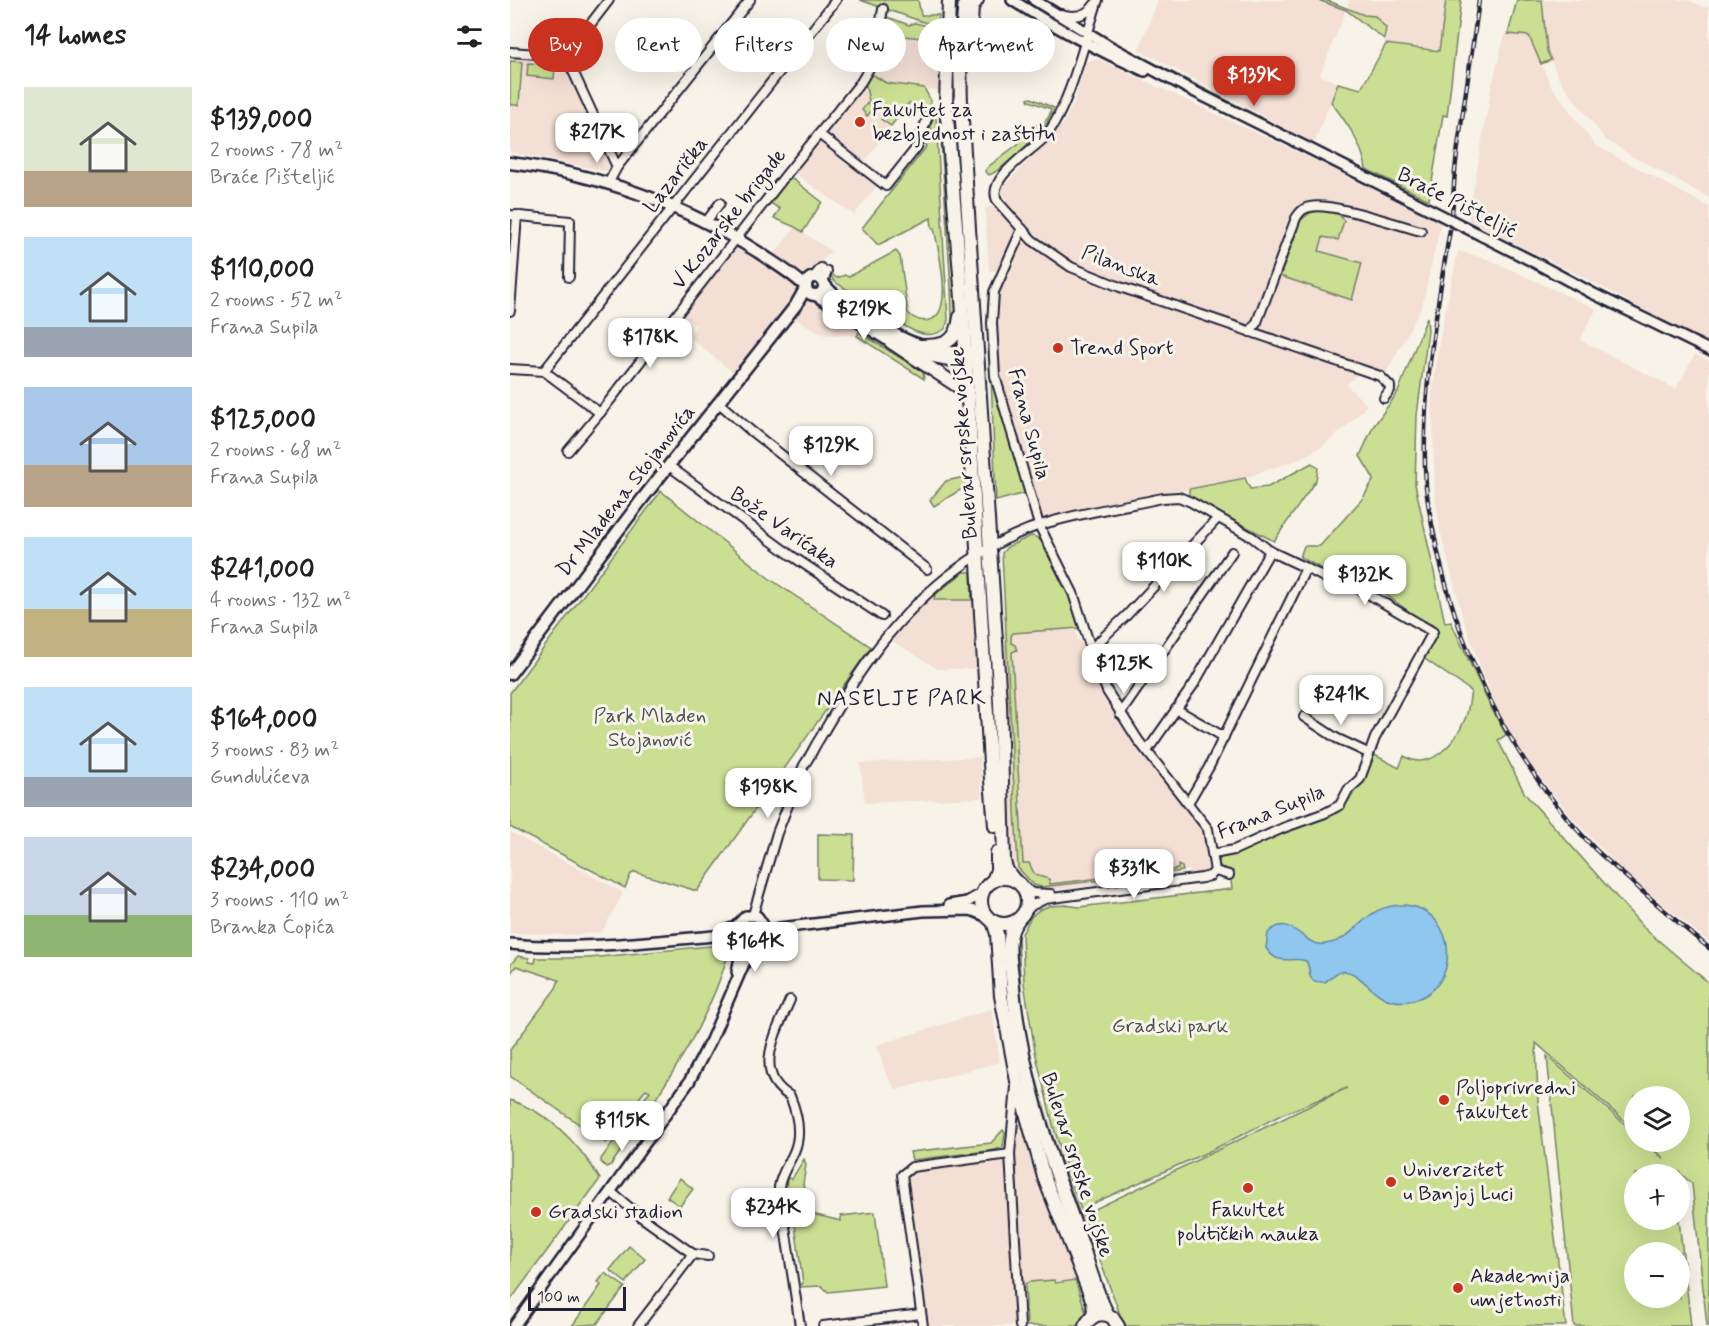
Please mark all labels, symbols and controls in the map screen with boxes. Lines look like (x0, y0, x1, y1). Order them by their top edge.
chip: Buy (528, 18, 603, 72)
chip: Rent (615, 18, 702, 72)
chip: Filters (714, 18, 814, 72)
chip: New (826, 18, 906, 72)
chip: Apartment (918, 18, 1055, 72)
text: 14 homes (24, 19, 126, 53)
icon: filters (453, 20, 486, 53)
pin: $139K (1212, 56, 1296, 107)
text: $139K (1227, 62, 1281, 89)
place label: Fakultet za bezbjednost i zaštitu (872, 96, 1055, 148)
text: $139,000 (210, 103, 312, 137)
icon: home (72, 111, 144, 183)
pin: $217K (555, 113, 639, 164)
marker: Fakultet za bezbjednost i zaštitu (853, 115, 867, 129)
text: $217K (569, 119, 625, 146)
street label: Lazarička (637, 131, 715, 219)
text: 2 rooms · 78 m² (210, 137, 343, 164)
street label: V Kozarske brigade (665, 143, 794, 296)
street label: Braće Pišteljić (1392, 161, 1522, 245)
text: Braće Pišteljić (210, 164, 335, 191)
street label: Pilanska (1078, 238, 1165, 294)
text: $110,000 (210, 253, 314, 287)
icon: home (72, 261, 144, 333)
text: 2 rooms · 52 m² (210, 287, 343, 314)
pin: $219K (822, 290, 906, 341)
text: $219K (837, 296, 891, 323)
text: Frana Supila (210, 314, 319, 341)
pin: $178K (608, 318, 692, 369)
text: $178K (622, 324, 678, 351)
place label: Trend Sport (1070, 334, 1174, 362)
marker: Trend Sport (1051, 341, 1065, 355)
street label: Bulevar srpske vojske (943, 346, 985, 540)
street label: Frana Supila (1001, 365, 1057, 483)
street label: Dr Mladena Stojanovića (550, 399, 702, 583)
text: $125,000 (210, 403, 316, 437)
icon: home (72, 411, 144, 483)
pin: $129K (789, 426, 873, 477)
text: $129K (803, 432, 859, 459)
text: 2 rooms · 68 m² (210, 437, 341, 464)
text: Frana Supila (210, 464, 319, 491)
street label: Bože Varićaka (724, 480, 844, 576)
pin: $110K (1122, 542, 1206, 593)
text: $110K (1136, 548, 1192, 575)
text: $241,000 (210, 553, 315, 587)
pin: $132K (1323, 555, 1407, 606)
icon: home (72, 561, 144, 633)
text: $132K (1337, 561, 1393, 588)
text: 4 rooms · 132 m² (210, 587, 351, 614)
text: Frana Supila (210, 614, 319, 641)
pin: $125K (1082, 644, 1166, 695)
text: $125K (1096, 650, 1152, 677)
pin: $241K (1299, 675, 1383, 726)
text: $241K (1313, 681, 1369, 708)
district label: NASELJE PARK (817, 685, 987, 713)
park label: Park Mladen Stojanović (594, 702, 706, 754)
text: $164,000 (210, 703, 317, 737)
icon: home (72, 711, 144, 783)
text: 3 rooms · 83 m² (210, 737, 339, 764)
text: Gundulićeva (210, 764, 310, 791)
pin: $198K (726, 768, 810, 819)
text: $198K (739, 774, 797, 801)
street label: Frana Supila (1213, 778, 1329, 846)
pin: $331K (1092, 849, 1176, 900)
text: $234,000 (210, 853, 315, 887)
text: $331K (1108, 855, 1160, 882)
icon: home (72, 861, 144, 933)
text: 3 rooms · 110 m² (210, 887, 349, 914)
text: Branka Ćopića (210, 914, 335, 941)
pin: $164K (713, 922, 797, 973)
text: $164K (726, 928, 784, 955)
park label: Gradski park (1112, 1012, 1229, 1040)
street label: Bulevar srpske vojske (1034, 1069, 1120, 1261)
place label: Poljoprivredni fakultet (1456, 1074, 1576, 1126)
map controls (1624, 1086, 1690, 1308)
button: layers (1624, 1086, 1690, 1152)
marker: Poljoprivredni fakultet (1437, 1093, 1451, 1107)
pin: $115K (580, 1101, 664, 1152)
text: $115K (595, 1107, 649, 1134)
place label: Univerzitet u Banjoj Luci (1403, 1156, 1514, 1208)
button: + (1624, 1164, 1690, 1230)
marker: Univerzitet u Banjoj Luci (1384, 1175, 1398, 1189)
marker: Fakultet političkih nauka (1241, 1181, 1255, 1195)
pin: $234K (731, 1188, 815, 1239)
text: $234K (745, 1194, 801, 1221)
place label: Fakultet političkih nauka (1177, 1196, 1319, 1248)
place label: Gradski stadion (548, 1198, 683, 1226)
marker: Gradski stadion (529, 1205, 543, 1219)
button: − (1624, 1242, 1690, 1308)
place label: Akademija umjetnosti (1470, 1262, 1570, 1314)
marker: Akademija umjetnosti (1451, 1281, 1465, 1295)
scale bar (528, 1284, 626, 1312)
text: 100 m (537, 1287, 580, 1308)

